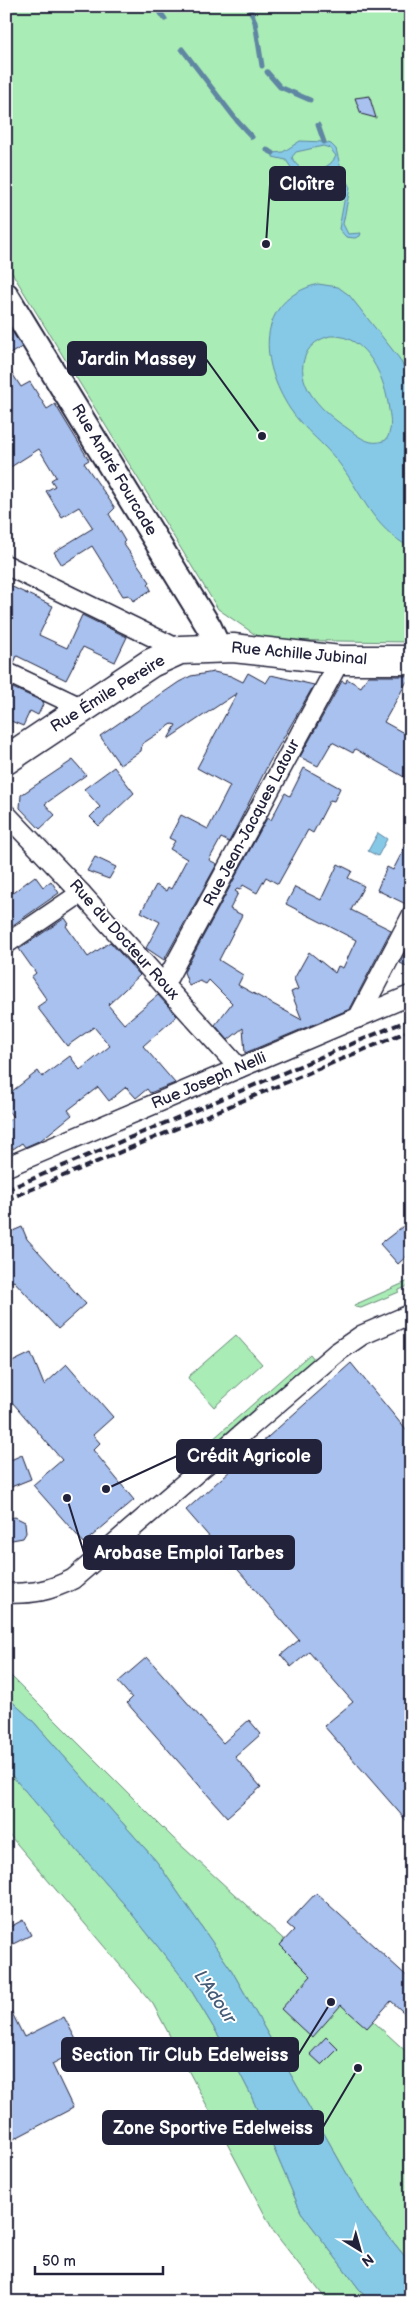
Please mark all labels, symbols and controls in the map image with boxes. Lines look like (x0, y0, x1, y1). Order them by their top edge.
callout: Cloître (270, 167, 345, 200)
text: Cloître (279, 174, 335, 195)
callout: Jardin Massey (68, 342, 206, 375)
text: Jardin Massey (78, 349, 197, 370)
street label: Rue André Fourcade (67, 401, 161, 540)
street label: Rue Achille Jubinal (230, 639, 368, 669)
street label: Rue Émile Pereire (46, 649, 169, 737)
street label: Rue Jean-Jacques Latour (200, 736, 304, 910)
street label: Rue du Docteur Roux (65, 876, 183, 1004)
street label: Rue Joseph Nelli (149, 1048, 269, 1114)
callout: Crédit Agricole (177, 1440, 321, 1473)
text: Crédit Agricole (187, 1446, 311, 1467)
callout: Arobase Emploi Tarbes (84, 1536, 294, 1569)
text: Arobase Emploi Tarbes (93, 1543, 284, 1564)
water label: L'Adour (190, 1966, 241, 2029)
callout: Section Tir Club Edelweiss (62, 2038, 298, 2071)
text: Section Tir Club Edelweiss (72, 2045, 288, 2066)
callout: Zone Sportive Edelweiss (103, 2111, 323, 2144)
text: Zone Sportive Edelweiss (113, 2118, 313, 2139)
north arrow (334, 2226, 384, 2276)
scale bar (35, 2243, 162, 2275)
text: N (358, 2250, 377, 2270)
text: 50 m (42, 2252, 76, 2271)

